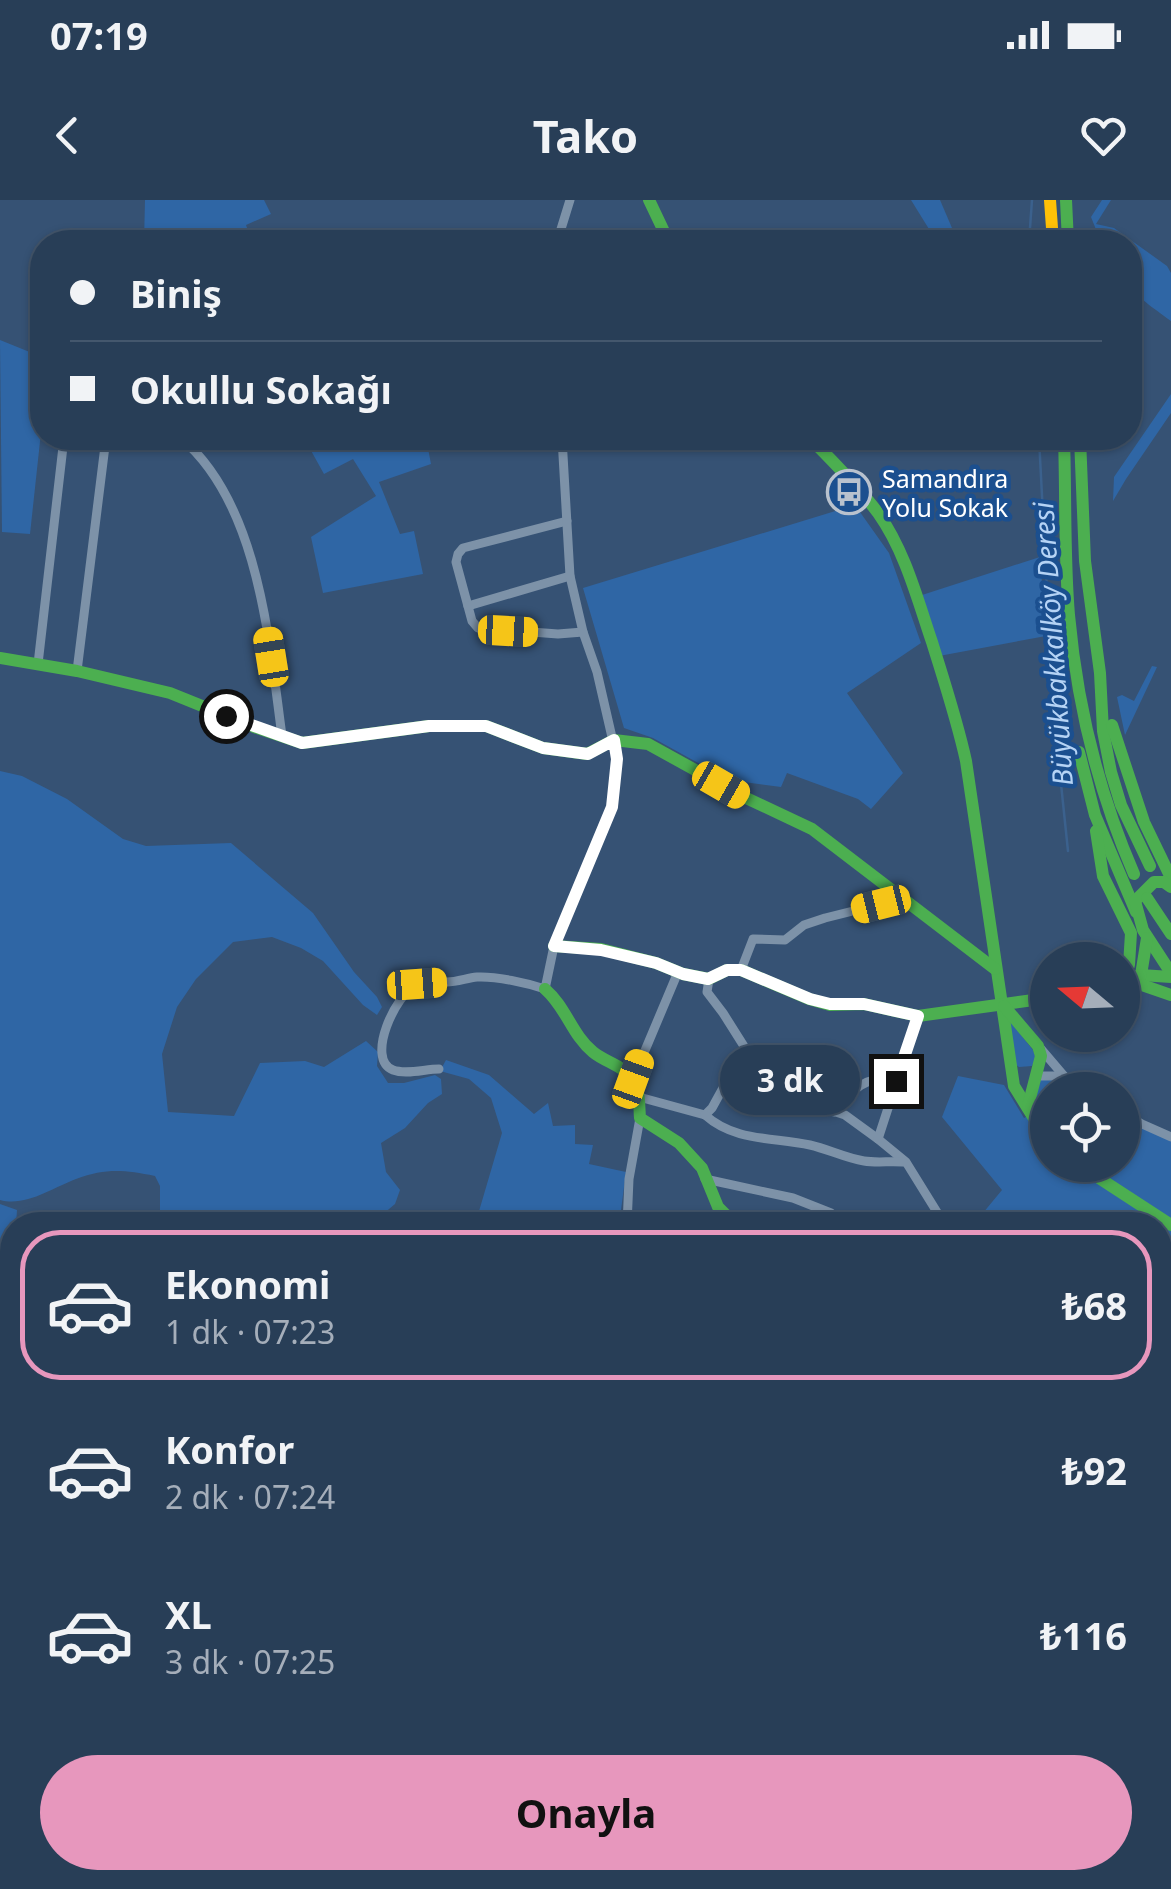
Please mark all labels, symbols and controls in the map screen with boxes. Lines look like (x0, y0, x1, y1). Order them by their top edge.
text: 07:19 (50, 9, 148, 61)
text: Tako (533, 105, 638, 166)
icon: back (40, 108, 95, 163)
icon: heart (1076, 108, 1131, 163)
text: Biniş (130, 267, 222, 319)
text: Okullu Sokağı (130, 363, 392, 415)
place label: Samandıra Yolu Sokak (882, 461, 1009, 524)
bus stop icon: Samandıra Yolu Sokak (826, 469, 872, 515)
water label: Büyükbakkalköy Deresi (1023, 500, 1081, 787)
car (477, 614, 539, 648)
car (251, 625, 291, 689)
route start (204, 694, 249, 739)
car (688, 757, 754, 813)
car (848, 882, 914, 926)
north arrow (1030, 942, 1140, 1052)
map controls (1030, 942, 1140, 1182)
car (386, 967, 448, 1001)
car (609, 1046, 657, 1112)
callout: 3 dk (721, 1046, 861, 1116)
text: 3 dk (757, 1058, 823, 1101)
route end (874, 1059, 919, 1104)
button: locate (1030, 1072, 1140, 1182)
text: Ekonomi (165, 1258, 330, 1310)
icon: car (45, 1260, 135, 1350)
text: ₺68 (1062, 1279, 1127, 1331)
text: 1 dk · 07:23 (165, 1310, 335, 1353)
text: Konfor (165, 1423, 294, 1475)
icon: car (45, 1425, 135, 1515)
text: ₺92 (1062, 1444, 1127, 1496)
text: 2 dk · 07:24 (165, 1475, 335, 1518)
text: XL (165, 1588, 212, 1640)
icon: car (45, 1590, 135, 1680)
text: ₺116 (1040, 1609, 1127, 1661)
text: 3 dk · 07:25 (165, 1640, 335, 1683)
button: Onayla (40, 1755, 1132, 1870)

